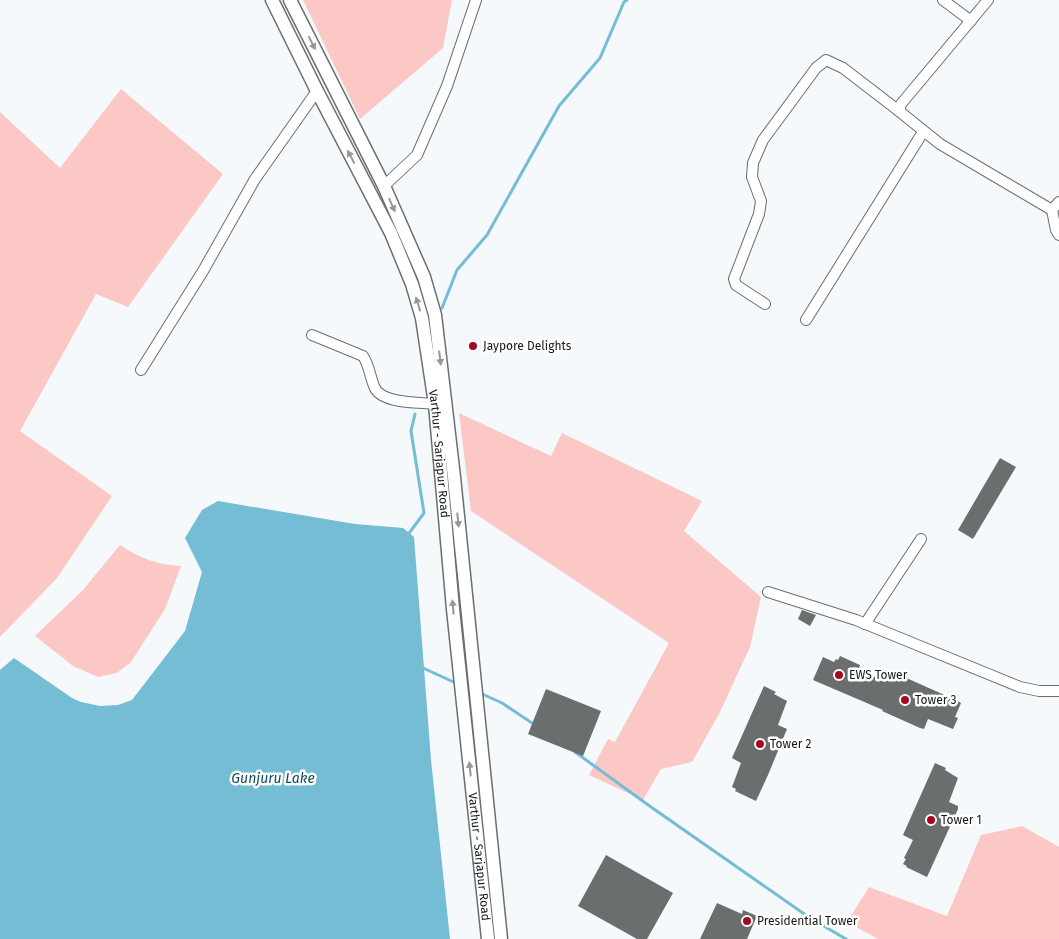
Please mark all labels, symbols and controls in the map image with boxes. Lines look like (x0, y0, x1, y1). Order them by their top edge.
one-way arrow (308, 36, 316, 51)
one-way arrow (347, 149, 355, 164)
one-way arrow (388, 198, 396, 212)
one-way arrow (414, 296, 422, 311)
place label: Jaypore Delights (483, 339, 572, 353)
marker: Jaypore Delights (467, 340, 479, 352)
one-way arrow (436, 351, 444, 367)
street label: Varthur - Sarjapur Road (426, 389, 452, 518)
one-way arrow (454, 512, 462, 528)
one-way arrow (449, 599, 457, 615)
place label: EWS Tower (849, 668, 908, 682)
marker: EWS Tower (833, 669, 845, 681)
place label: Tower 3 (915, 693, 957, 707)
marker: Tower 3 (899, 694, 911, 706)
place label: Tower 2 (770, 737, 812, 751)
marker: Tower 2 (754, 738, 766, 750)
one-way arrow (466, 760, 474, 776)
water label: Gunjuru Lake (231, 770, 315, 787)
street label: Varthur - Sarjapur Road (466, 792, 493, 921)
place label: Tower 1 (941, 813, 982, 827)
marker: Tower 1 (925, 814, 937, 826)
place label: Presidential Tower (757, 914, 858, 928)
marker: Presidential Tower (741, 915, 753, 927)

